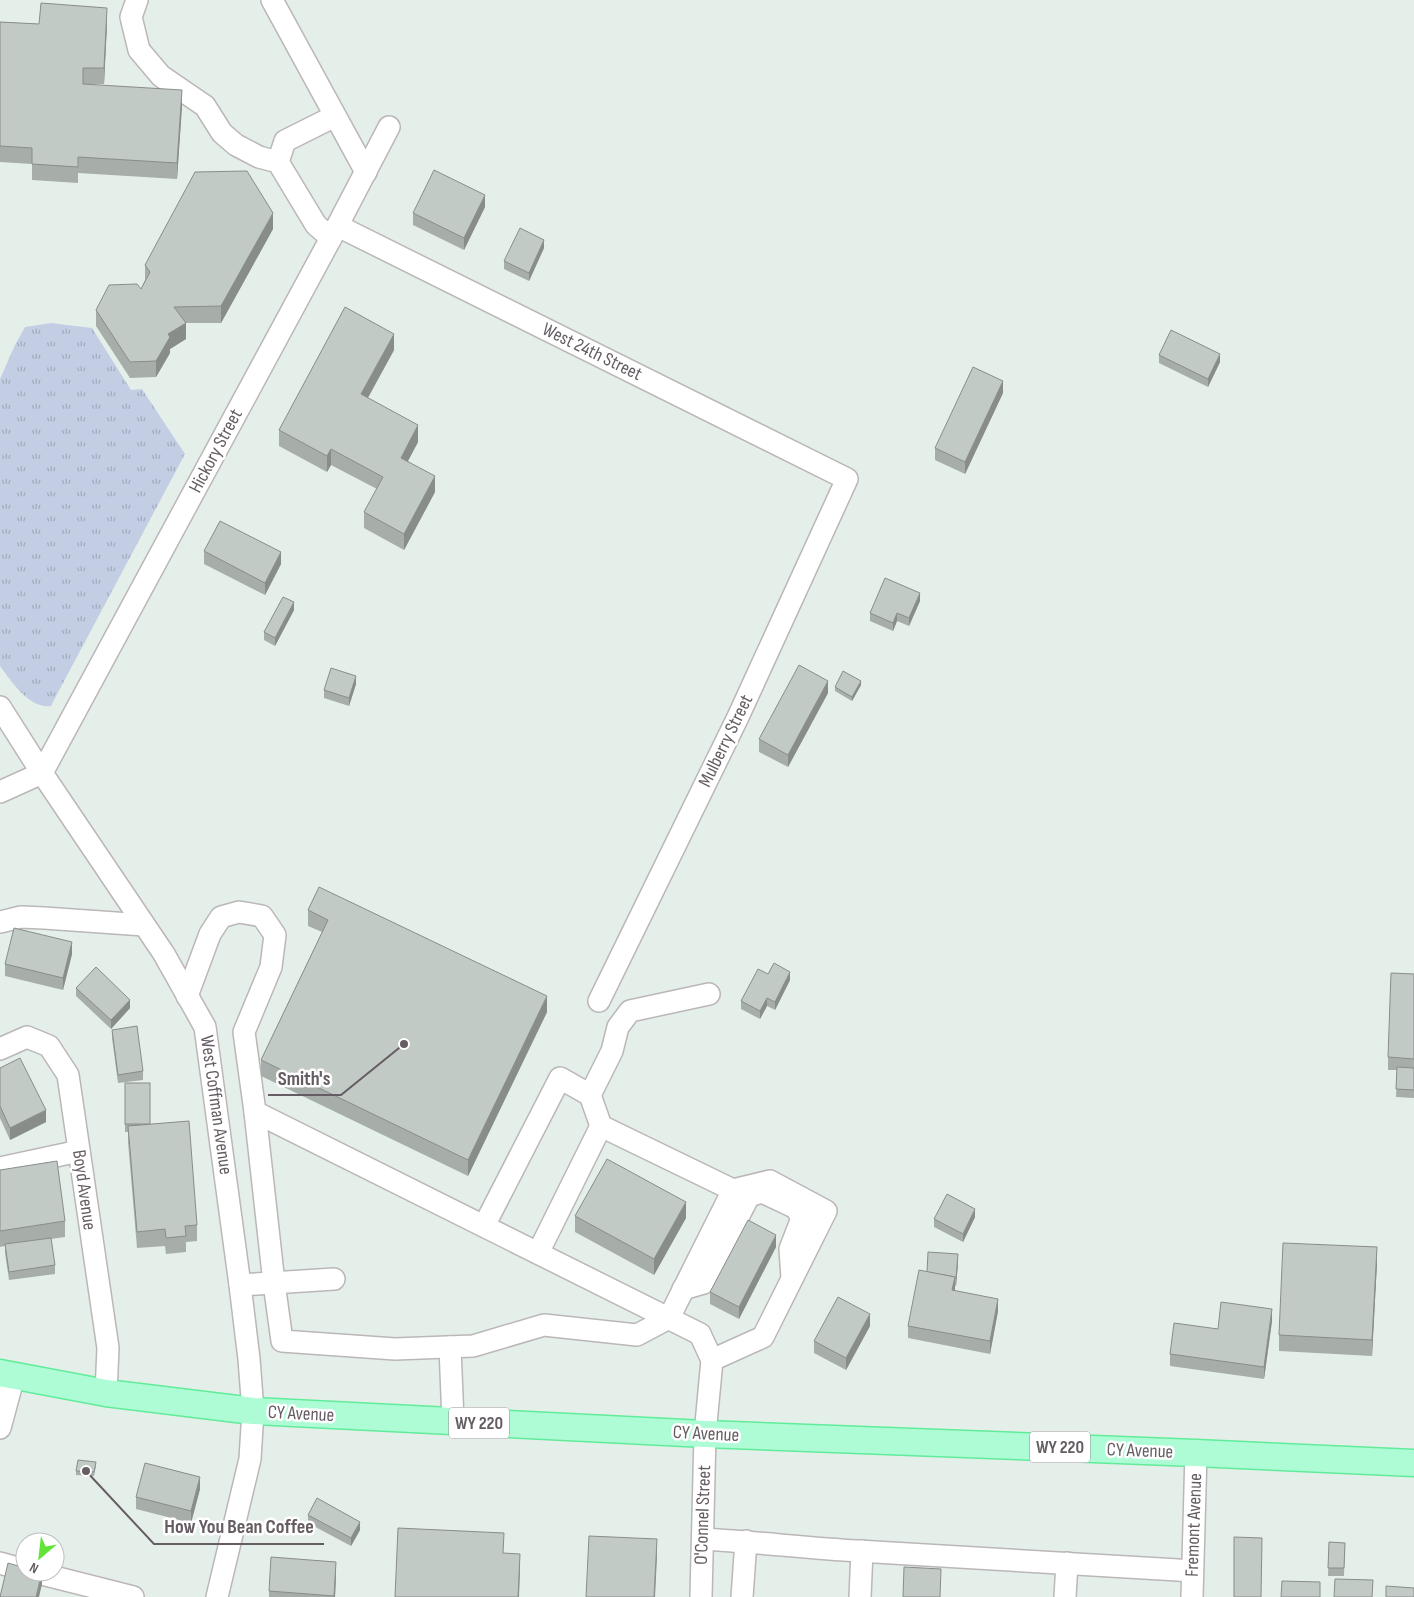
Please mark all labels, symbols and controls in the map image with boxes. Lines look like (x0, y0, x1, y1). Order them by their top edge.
street label: West 24th Street (538, 318, 646, 386)
street label: Hickory Street (184, 405, 248, 497)
street label: Mulberry Street (694, 691, 758, 791)
street label: West Coffman Avenue (195, 1034, 237, 1176)
callout: Smith's (268, 1060, 341, 1095)
text: Smith's (278, 1067, 331, 1091)
street label: Boyd Avenue (67, 1148, 101, 1232)
street label: CY Avenue (267, 1401, 335, 1427)
road number: WY 220 (449, 1408, 509, 1439)
street label: CY Avenue (672, 1421, 740, 1447)
road number: WY 220 (1030, 1431, 1090, 1462)
street label: CY Avenue (1106, 1438, 1174, 1464)
street label: O'Connel Street (690, 1465, 716, 1565)
street label: Fremont Avenue (1181, 1473, 1207, 1577)
callout: How You Bean Coffee (154, 1509, 324, 1544)
text: How You Bean Coffee (164, 1515, 314, 1539)
north arrow (15, 1532, 65, 1582)
text: N (27, 1559, 41, 1577)

